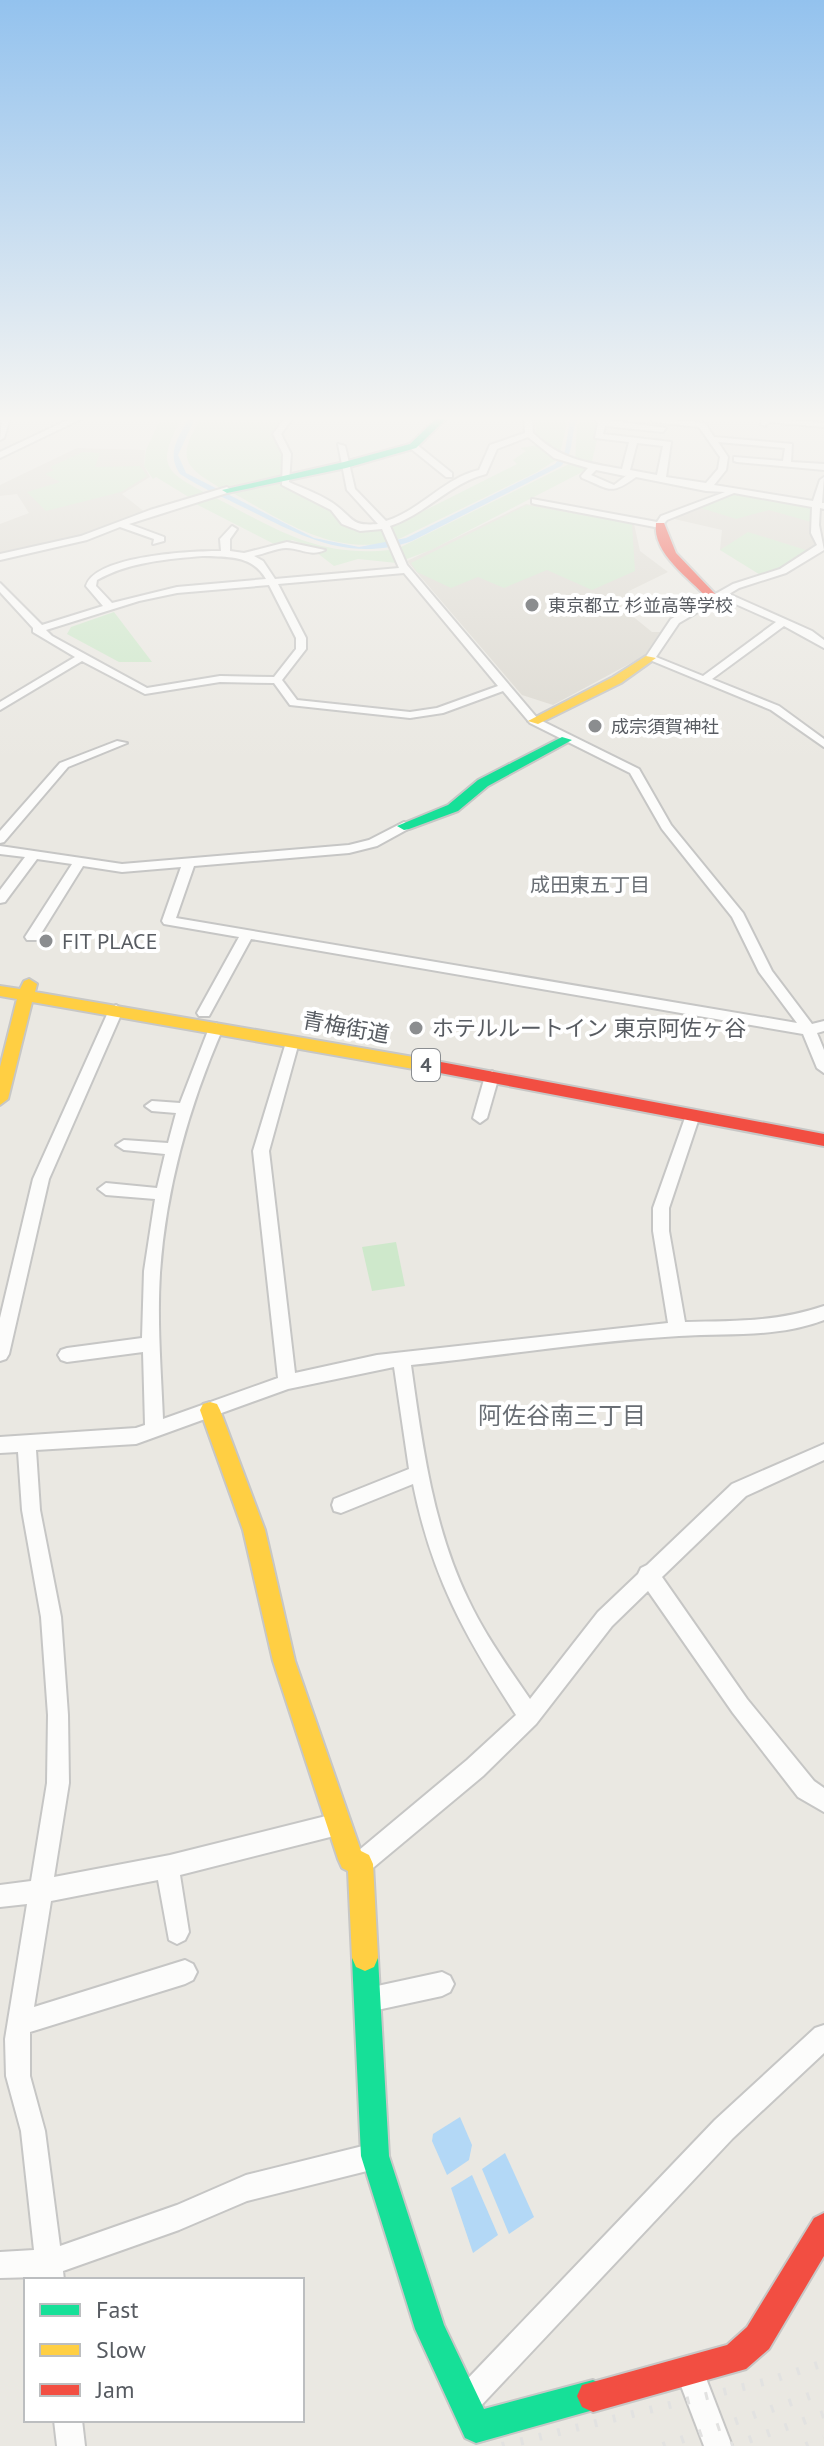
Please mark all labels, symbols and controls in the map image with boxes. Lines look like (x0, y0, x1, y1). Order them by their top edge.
place label: 東京都立 杉並高等学校 (548, 594, 733, 617)
marker: 東京都立 杉並高等学校 (523, 596, 541, 614)
place label: 成宗須賀神社 (611, 715, 719, 738)
marker: 成宗須賀神社 (586, 717, 604, 735)
district label: 成田東五丁目 (530, 872, 650, 898)
place label: FIT PLACE (62, 927, 157, 955)
marker: FIT PLACE (37, 932, 55, 950)
street label: 青梅街道 (300, 1006, 392, 1048)
place label: ホテルルートイン 東京阿佐ヶ谷 (432, 1014, 746, 1042)
marker: ホテルルートイン 東京阿佐ヶ谷 (407, 1019, 425, 1037)
road number: 4 (412, 1049, 440, 1081)
district label: 阿佐谷南三丁目 (478, 1400, 646, 1431)
legend (24, 2278, 304, 2422)
text: Fast (96, 2294, 139, 2325)
text: Slow (96, 2334, 146, 2365)
text: Jam (95, 2374, 134, 2405)

